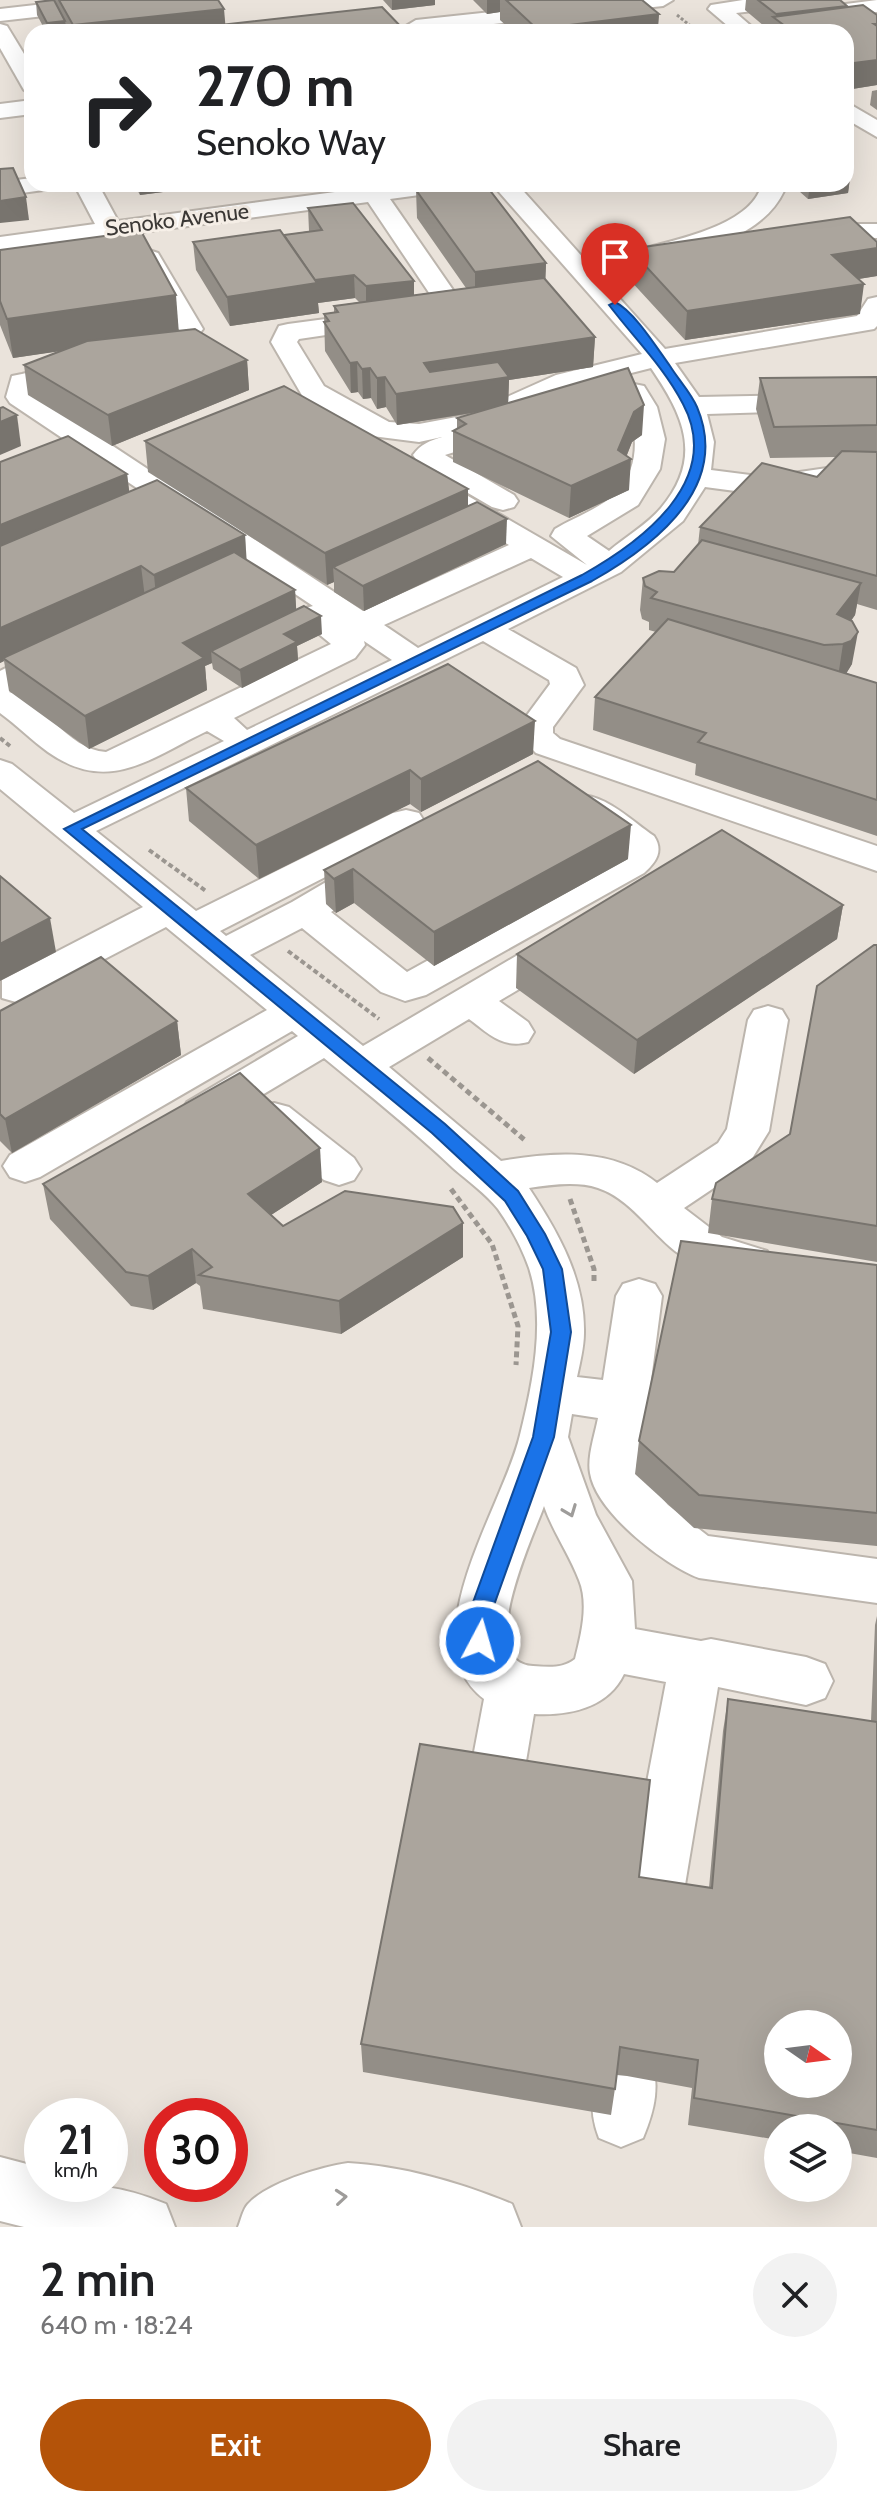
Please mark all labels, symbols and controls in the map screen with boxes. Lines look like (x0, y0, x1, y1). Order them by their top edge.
text: 270 m (196, 52, 354, 120)
icon: right (64, 56, 168, 160)
text: Senoko Way (196, 120, 386, 164)
street label: Senoko Avenue (104, 197, 251, 242)
pin (581, 223, 649, 305)
icon: arrive (593, 235, 637, 279)
one-way arrow (560, 1503, 577, 1517)
position arrow (438, 1599, 522, 1683)
north arrow (764, 2010, 852, 2098)
map controls (764, 2010, 852, 2202)
speed limit sign: 30 (144, 2098, 248, 2202)
button: layers (764, 2114, 852, 2202)
text: 21 (58, 2115, 94, 2164)
text: km/h (54, 2158, 98, 2182)
one-way arrow (335, 2189, 348, 2206)
text: 2 min (40, 2250, 156, 2308)
button: close (753, 2253, 837, 2337)
text: 640 m · 18:24 (40, 2309, 193, 2341)
button: Exit (40, 2399, 431, 2491)
button: Share (447, 2399, 837, 2491)

